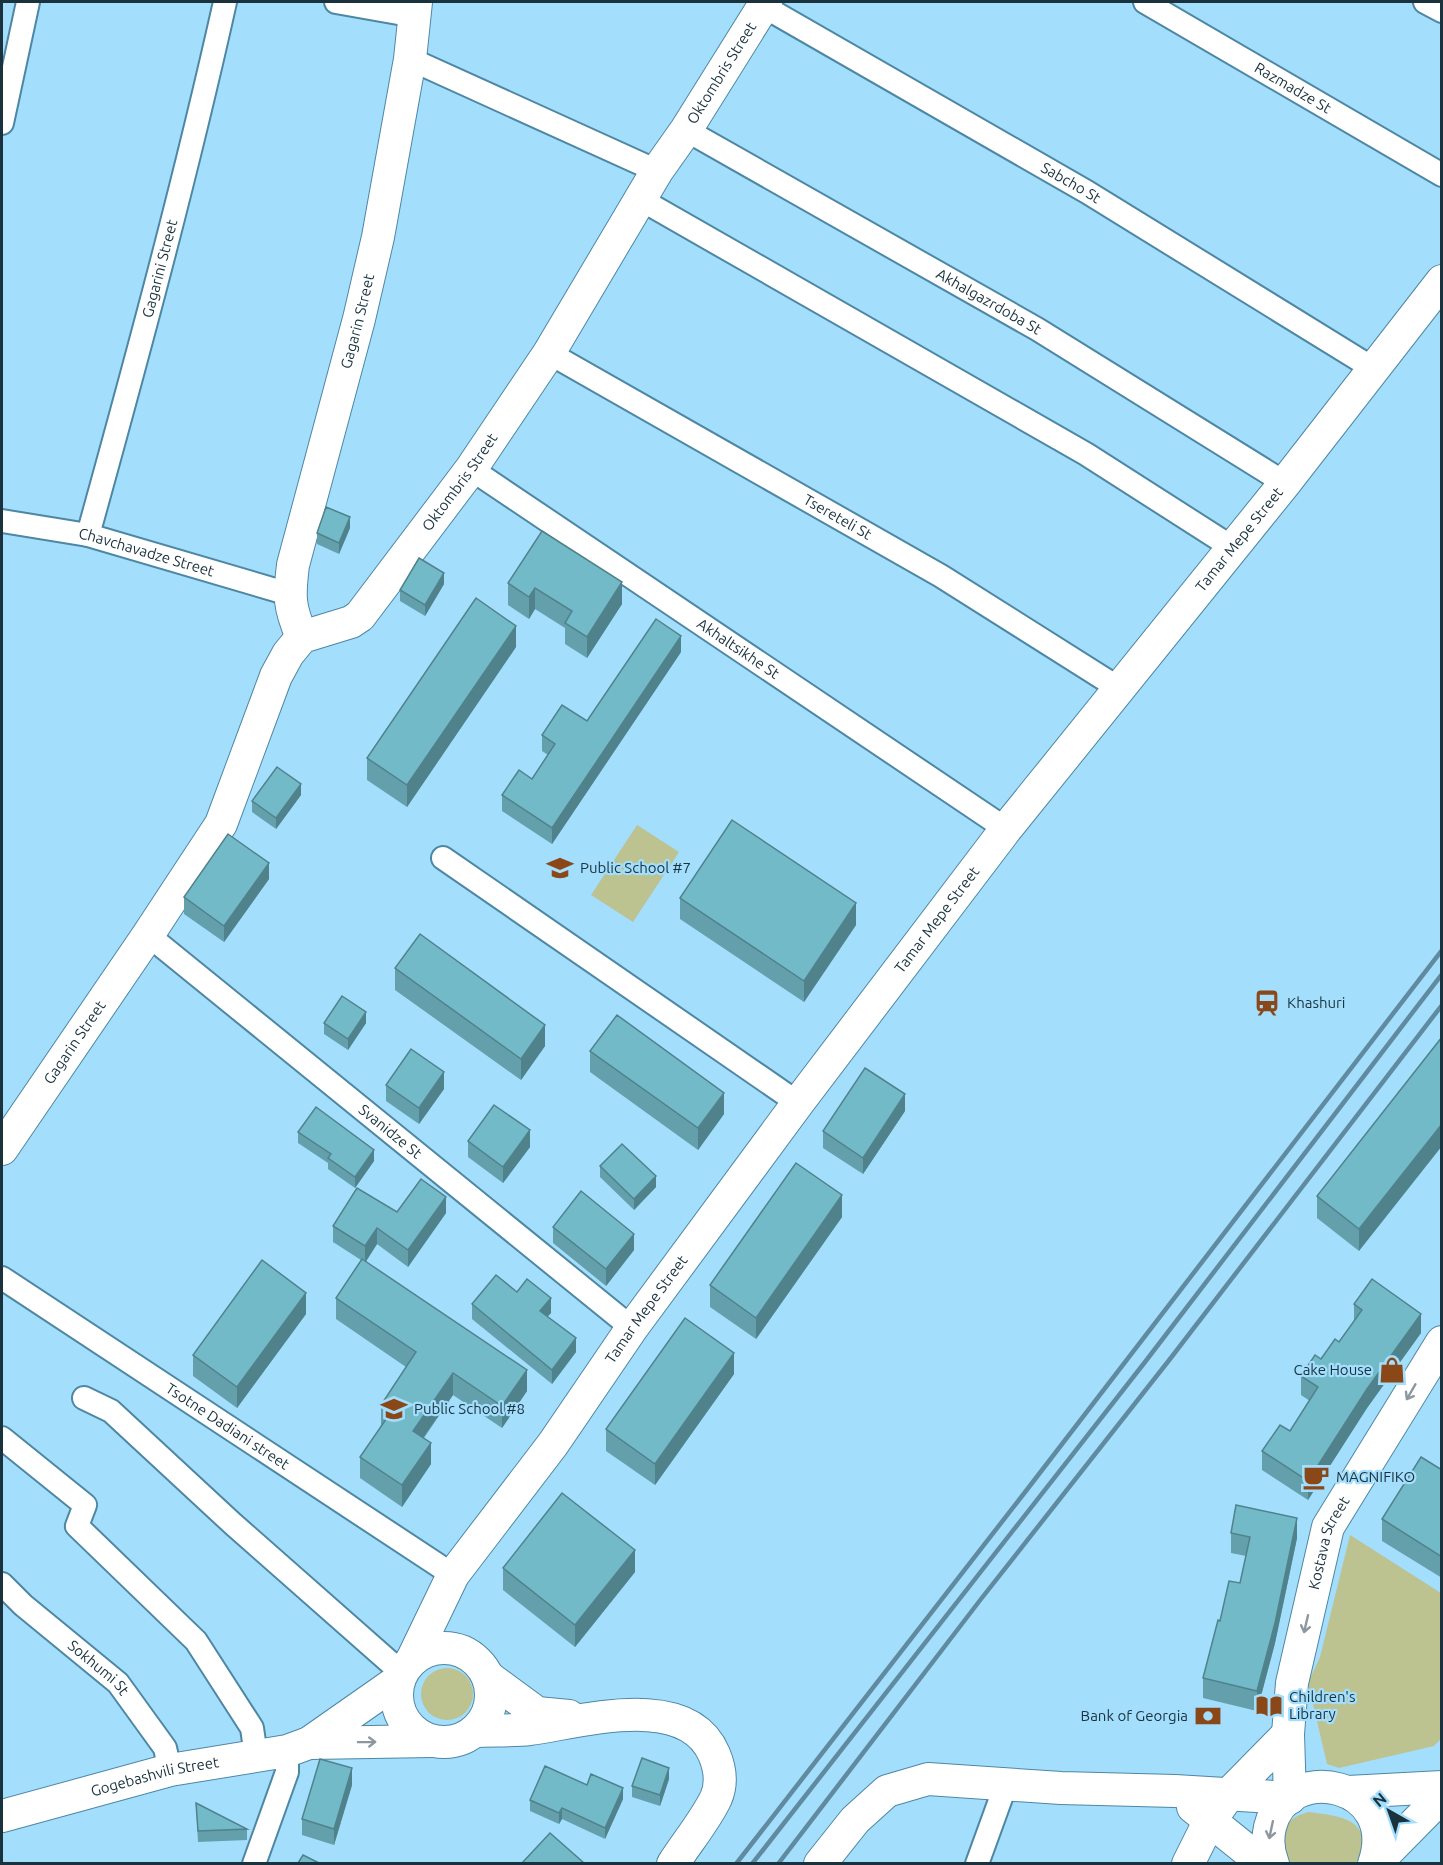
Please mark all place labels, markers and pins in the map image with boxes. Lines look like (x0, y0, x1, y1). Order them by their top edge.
school or university icon: Public School #7 (545, 853, 575, 883)
place label: Public School #7 (580, 859, 691, 876)
station icon: Khashuri (1252, 988, 1282, 1018)
place label: Khashuri (1287, 994, 1345, 1011)
shop icon: Cake House (1377, 1355, 1407, 1385)
place label: Cake House (1293, 1361, 1372, 1378)
school or university icon: Public School #8 (379, 1394, 409, 1424)
place label: Public School #8 (414, 1400, 525, 1417)
cafe icon: MAGNIFIKO (1301, 1462, 1331, 1492)
place label: MAGNIFIKO (1336, 1468, 1415, 1485)
place label: Children's Library (1289, 1688, 1355, 1722)
library icon: Children's Library (1254, 1691, 1284, 1721)
bank icon: Bank of Georgia (1193, 1701, 1223, 1731)
place label: Bank of Georgia (1081, 1707, 1188, 1724)

